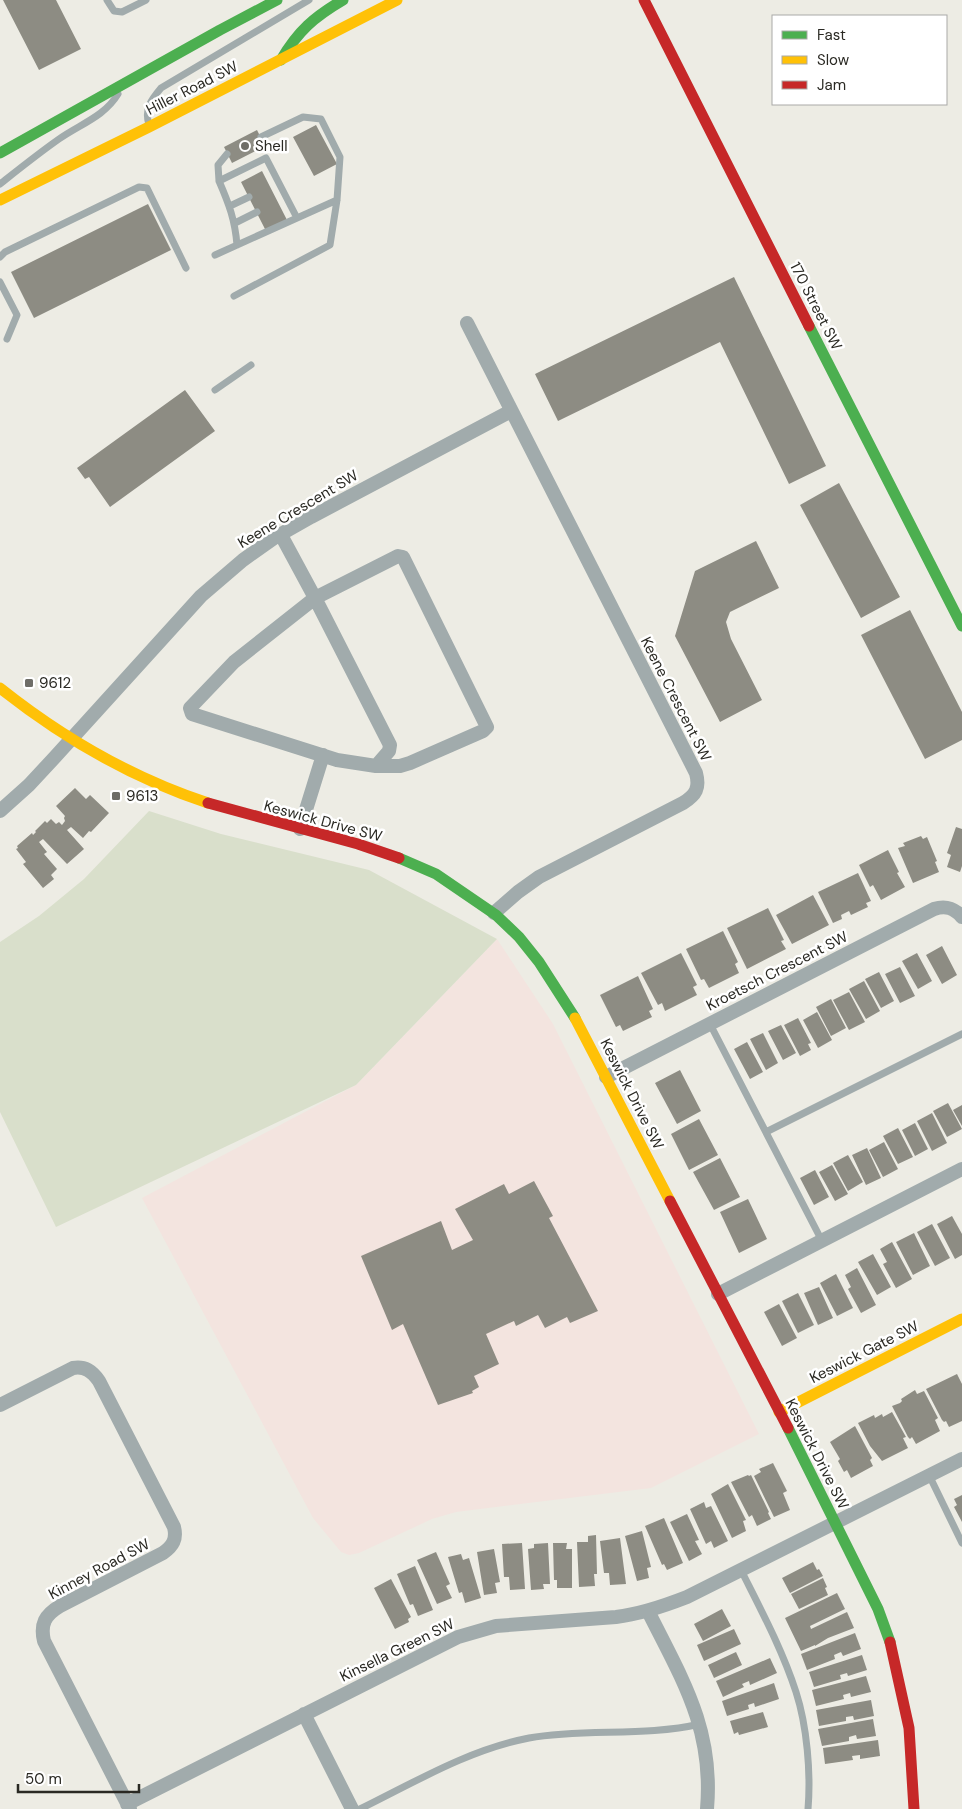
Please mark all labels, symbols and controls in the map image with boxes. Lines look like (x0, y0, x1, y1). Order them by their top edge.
legend (772, 15, 947, 105)
text: Fast (817, 25, 846, 45)
text: Slow (817, 50, 850, 70)
street label: Hiller Road SW (143, 56, 242, 120)
text: Jam (817, 75, 846, 95)
place label: Shell (255, 136, 288, 156)
marker: Shell (239, 140, 251, 152)
street label: 170 Street SW (785, 259, 847, 354)
street label: Keene Crescent SW (234, 465, 362, 553)
street label: Keene Crescent SW (636, 633, 716, 765)
place label: 9612 (39, 673, 71, 693)
marker: 9612 (23, 677, 35, 689)
place label: 9613 (126, 786, 158, 806)
marker: 9613 (110, 790, 122, 802)
street label: Keswick Drive SW (262, 796, 385, 847)
street label: Kroetsch Crescent SW (703, 926, 852, 1015)
street label: Keswick Drive SW (595, 1035, 669, 1153)
street label: Keswick Gate SW (806, 1316, 922, 1388)
street label: Keswick Drive SW (780, 1395, 854, 1513)
street label: Kinney Road SW (45, 1534, 154, 1604)
street label: Kinsella Green SW (336, 1613, 458, 1686)
scale bar (18, 1762, 139, 1794)
text: 50 m (25, 1769, 62, 1789)

